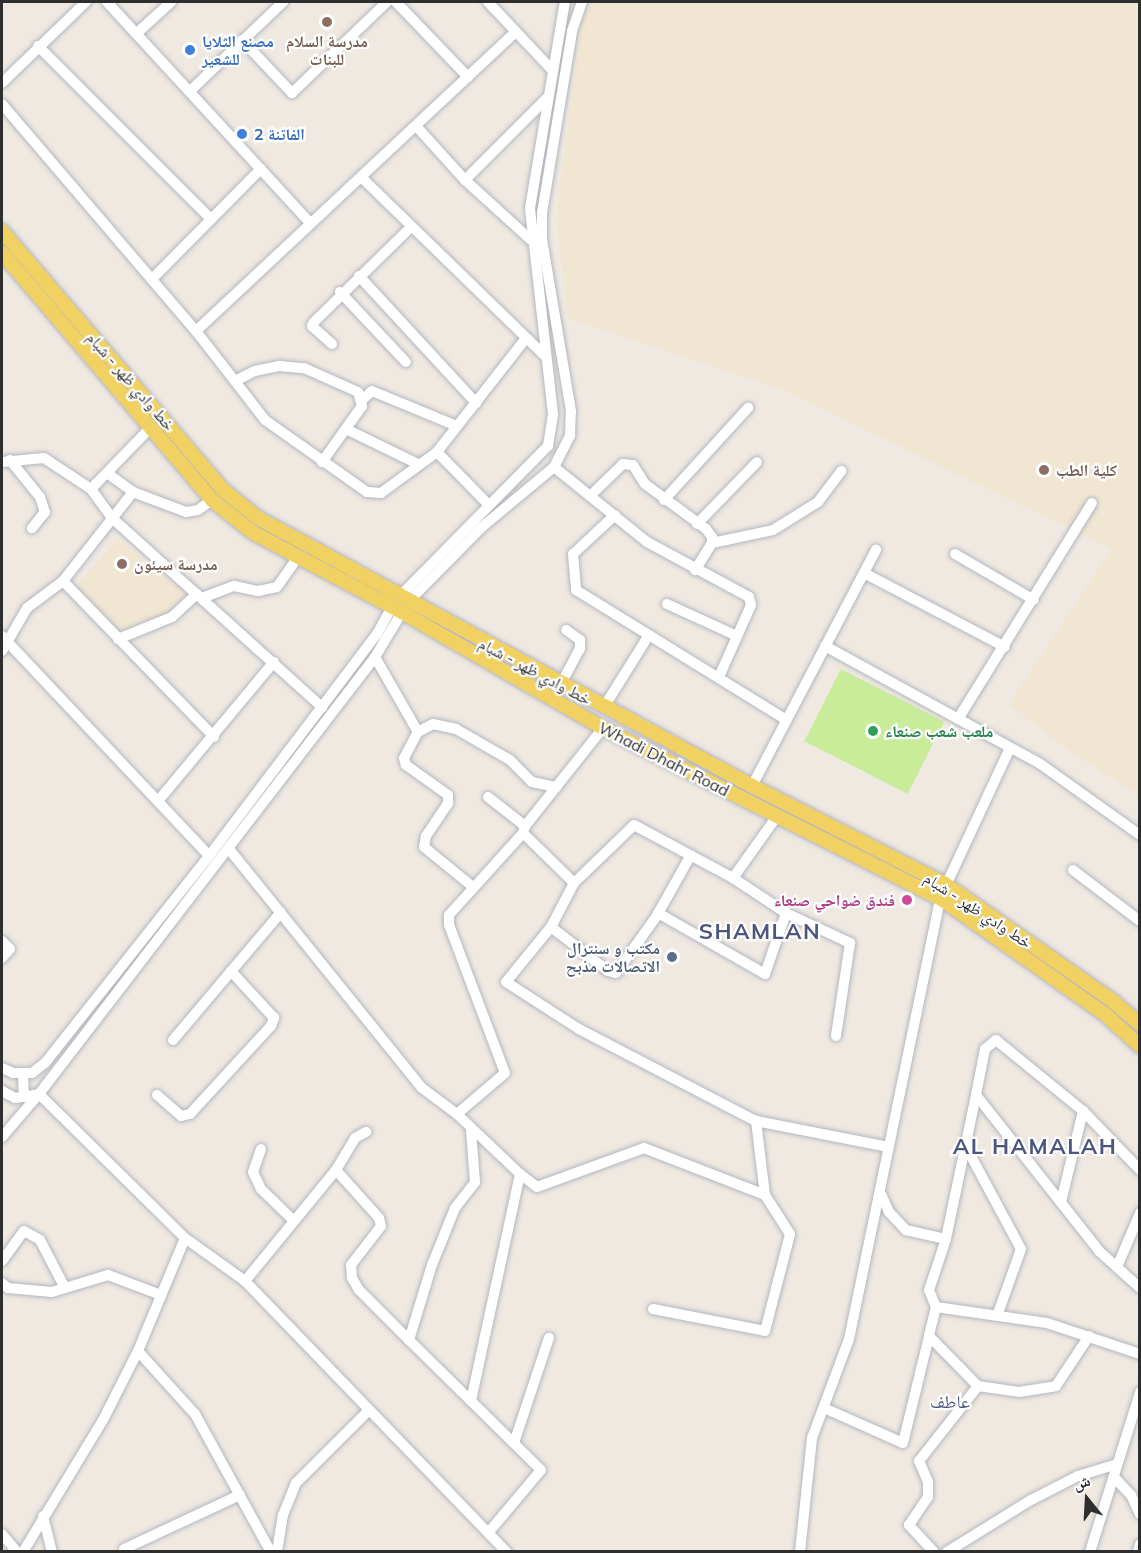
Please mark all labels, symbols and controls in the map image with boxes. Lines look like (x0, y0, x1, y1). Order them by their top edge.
marker: مدرسة السلام للبنات (320, 15, 334, 29)
place label: مصنع الثلايا للشعير (202, 31, 274, 69)
place label: مدرسة السلام للبنات (286, 31, 368, 69)
marker: مصنع الثلايا للشعير (183, 43, 197, 57)
place label: الفاتنة 2 (254, 124, 305, 144)
marker: الفاتنة 2 (235, 127, 249, 141)
street label: خط وادي ظهر - شبام (83, 328, 179, 434)
place label: كلية الطب (1056, 460, 1117, 480)
marker: كلية الطب (1037, 463, 1051, 477)
place label: مدرسة سيئون (134, 554, 218, 574)
marker: مدرسة سيئون (115, 557, 129, 571)
street label: خط وادي ظهر - شبام (476, 633, 594, 709)
street label: Whadi Dhahr Road (596, 718, 732, 800)
place label: ملعب شعب صنعاء (885, 721, 993, 741)
marker: ملعب شعب صنعاء (866, 724, 880, 738)
street label: خط وادي ظهر - شبام (921, 868, 1035, 952)
place label: فندق ضواحي صنعاء (774, 890, 895, 910)
marker: فندق ضواحي صنعاء (900, 893, 914, 907)
district label: SHAMLAN (699, 919, 821, 945)
place label: مكتب و سنترال الاتصالات مذبح (566, 938, 660, 976)
marker: مكتب و سنترال الاتصالات مذبح (665, 950, 679, 964)
district label: AL HAMALAH (953, 1134, 1117, 1160)
district label: عاطف (930, 1391, 970, 1413)
north arrow (1057, 1469, 1117, 1529)
text: ش (1070, 1470, 1093, 1494)

